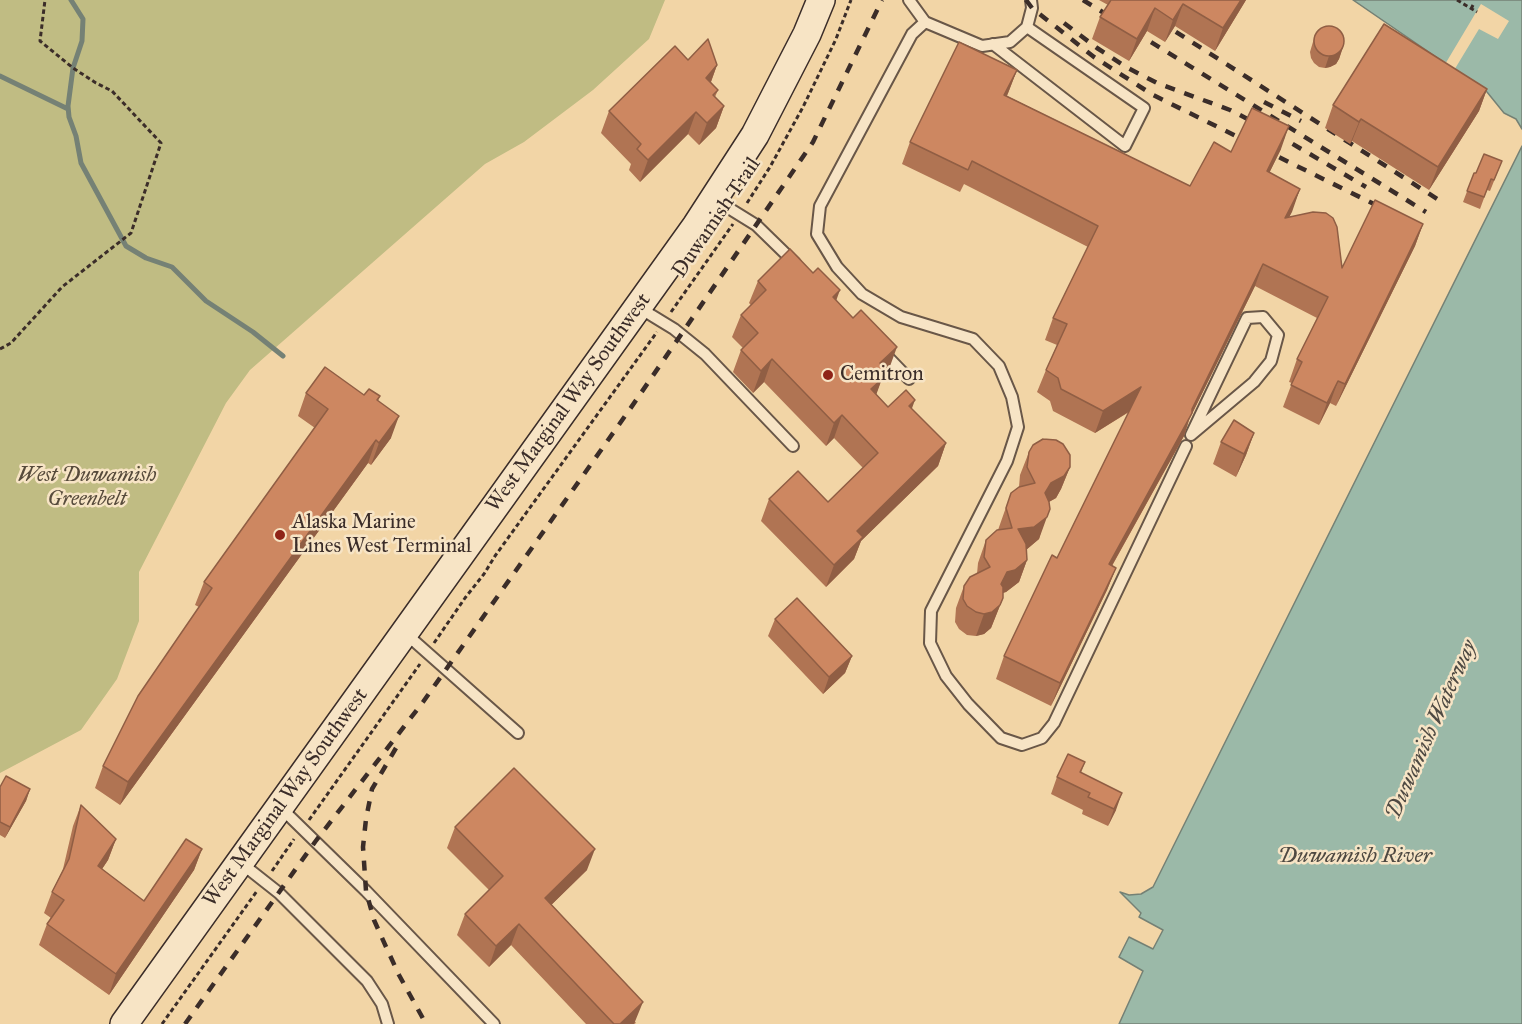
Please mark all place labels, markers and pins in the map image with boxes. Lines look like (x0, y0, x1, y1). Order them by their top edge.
place label: Cemitron (840, 362, 924, 388)
marker: Cemitron (821, 368, 835, 382)
place label: Alaska Marine Lines West Terminal (292, 510, 472, 560)
marker: Alaska Marine Lines West Terminal (273, 528, 287, 542)

